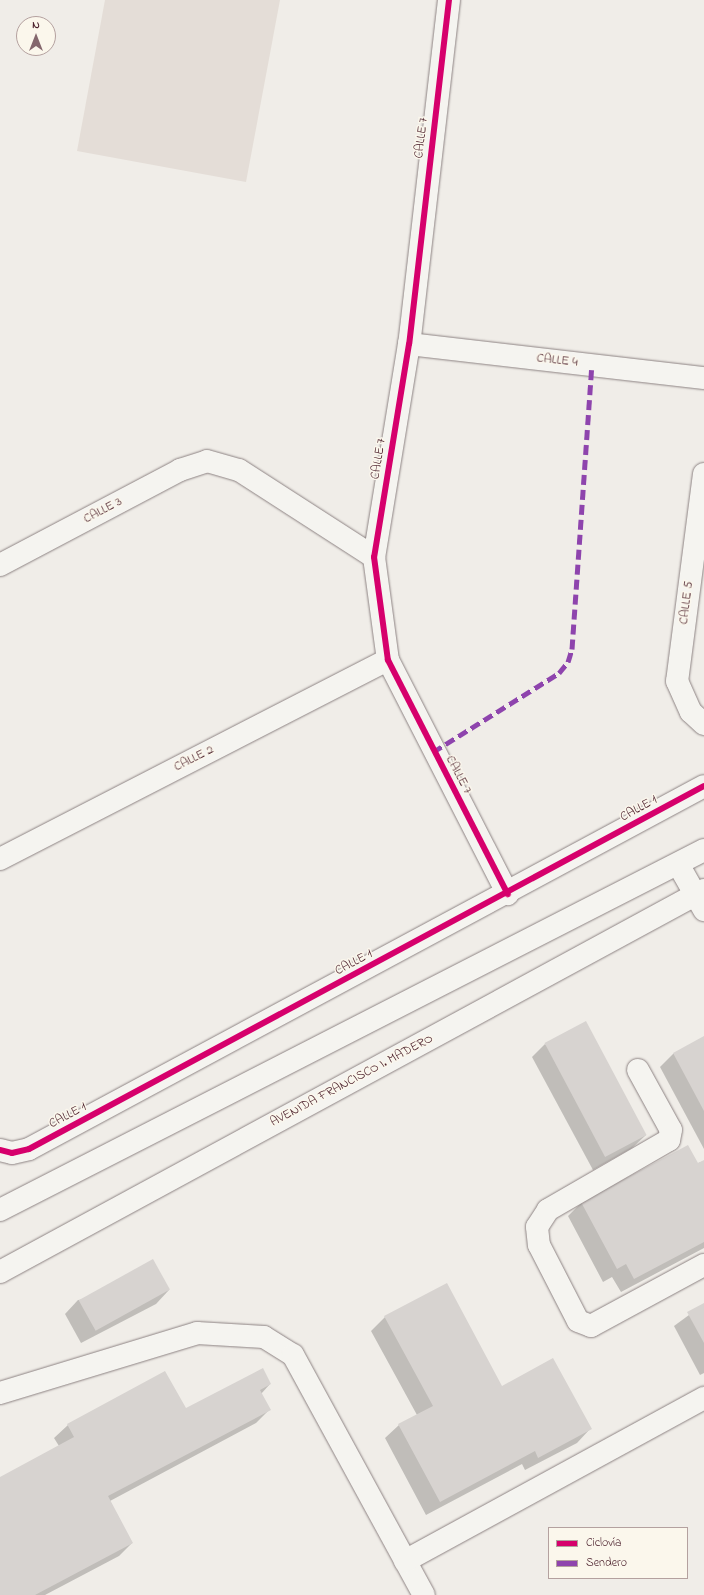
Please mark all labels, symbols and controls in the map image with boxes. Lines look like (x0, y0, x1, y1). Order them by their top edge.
north arrow (16, 16, 56, 56)
text: N (32, 17, 40, 33)
street label: CALLE 7 (412, 117, 432, 159)
street label: CALLE 4 (536, 351, 578, 371)
street label: CALLE 7 (368, 437, 390, 481)
street label: CALLE 3 (81, 494, 125, 528)
street label: CALLE 5 (677, 581, 697, 625)
street label: CALLE 2 (172, 742, 216, 776)
street label: CALLE 7 (441, 753, 475, 797)
street label: CALLE 1 (618, 792, 660, 826)
street label: CALLE 1 (333, 947, 375, 979)
street label: AVENIDA FRANCISCO I. MADERO (268, 1031, 436, 1131)
street label: CALLE 1 (47, 1100, 89, 1132)
legend (548, 1527, 688, 1579)
text: Ciclovía (586, 1534, 622, 1552)
text: Sendero (586, 1554, 627, 1572)

